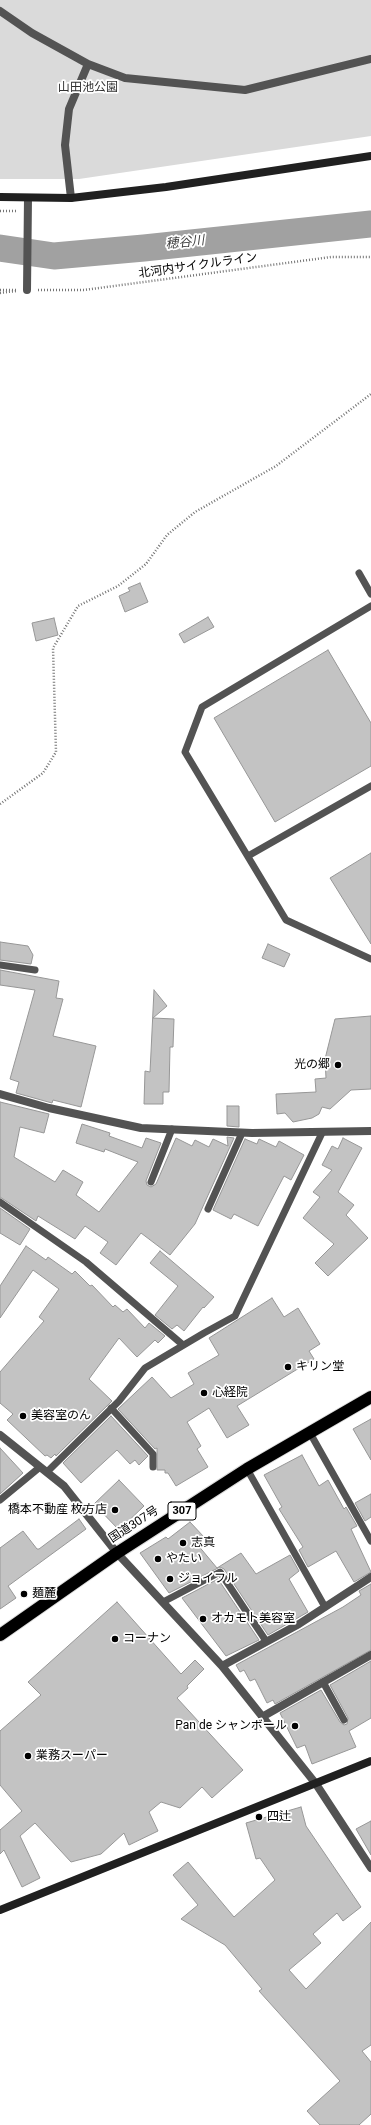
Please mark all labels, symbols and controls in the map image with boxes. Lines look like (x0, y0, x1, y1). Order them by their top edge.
park label: 山田池公園 (58, 81, 118, 95)
water label: 穂谷川 (165, 233, 205, 253)
street label: 北河内サイクルライン (138, 251, 258, 281)
place label: 光の郷 (294, 1058, 330, 1072)
marker: 光の郷 (333, 1060, 343, 1070)
place label: キリン堂 (296, 1360, 344, 1374)
marker: キリン堂 (283, 1362, 293, 1372)
place label: 心経院 (212, 1386, 248, 1400)
marker: 心経院 (199, 1388, 209, 1398)
place label: 美容室のん (31, 1409, 91, 1423)
marker: 美容室のん (18, 1411, 28, 1421)
road number: 307 (168, 1502, 196, 1520)
place label: 橋本不動産 枚方店 (8, 1503, 107, 1517)
street label: 国道307号 (106, 1504, 162, 1546)
marker: 橋本不動産 枚方店 (110, 1505, 120, 1515)
place label: 志真 (191, 1536, 215, 1550)
marker: 志真 (178, 1538, 188, 1548)
place label: やたい (166, 1552, 202, 1566)
marker: やたい (153, 1554, 163, 1564)
place label: ジョイフル (178, 1572, 238, 1586)
marker: ジョイフル (165, 1574, 175, 1584)
place label: 麺麓 (32, 1587, 56, 1601)
marker: 麺麓 (19, 1589, 29, 1599)
place label: オカモト美容室 (211, 1612, 295, 1626)
marker: オカモト美容室 (198, 1614, 208, 1624)
place label: コーナン (123, 1632, 171, 1646)
marker: コーナン (110, 1634, 120, 1644)
place label: Pan de シャンボール (175, 1719, 287, 1733)
marker: Pan de シャンボール (290, 1721, 300, 1731)
place label: 業務スーパー (36, 1749, 108, 1763)
marker: 業務スーパー (23, 1751, 33, 1761)
place label: 四辻 (267, 1810, 291, 1824)
marker: 四辻 (254, 1812, 264, 1822)

